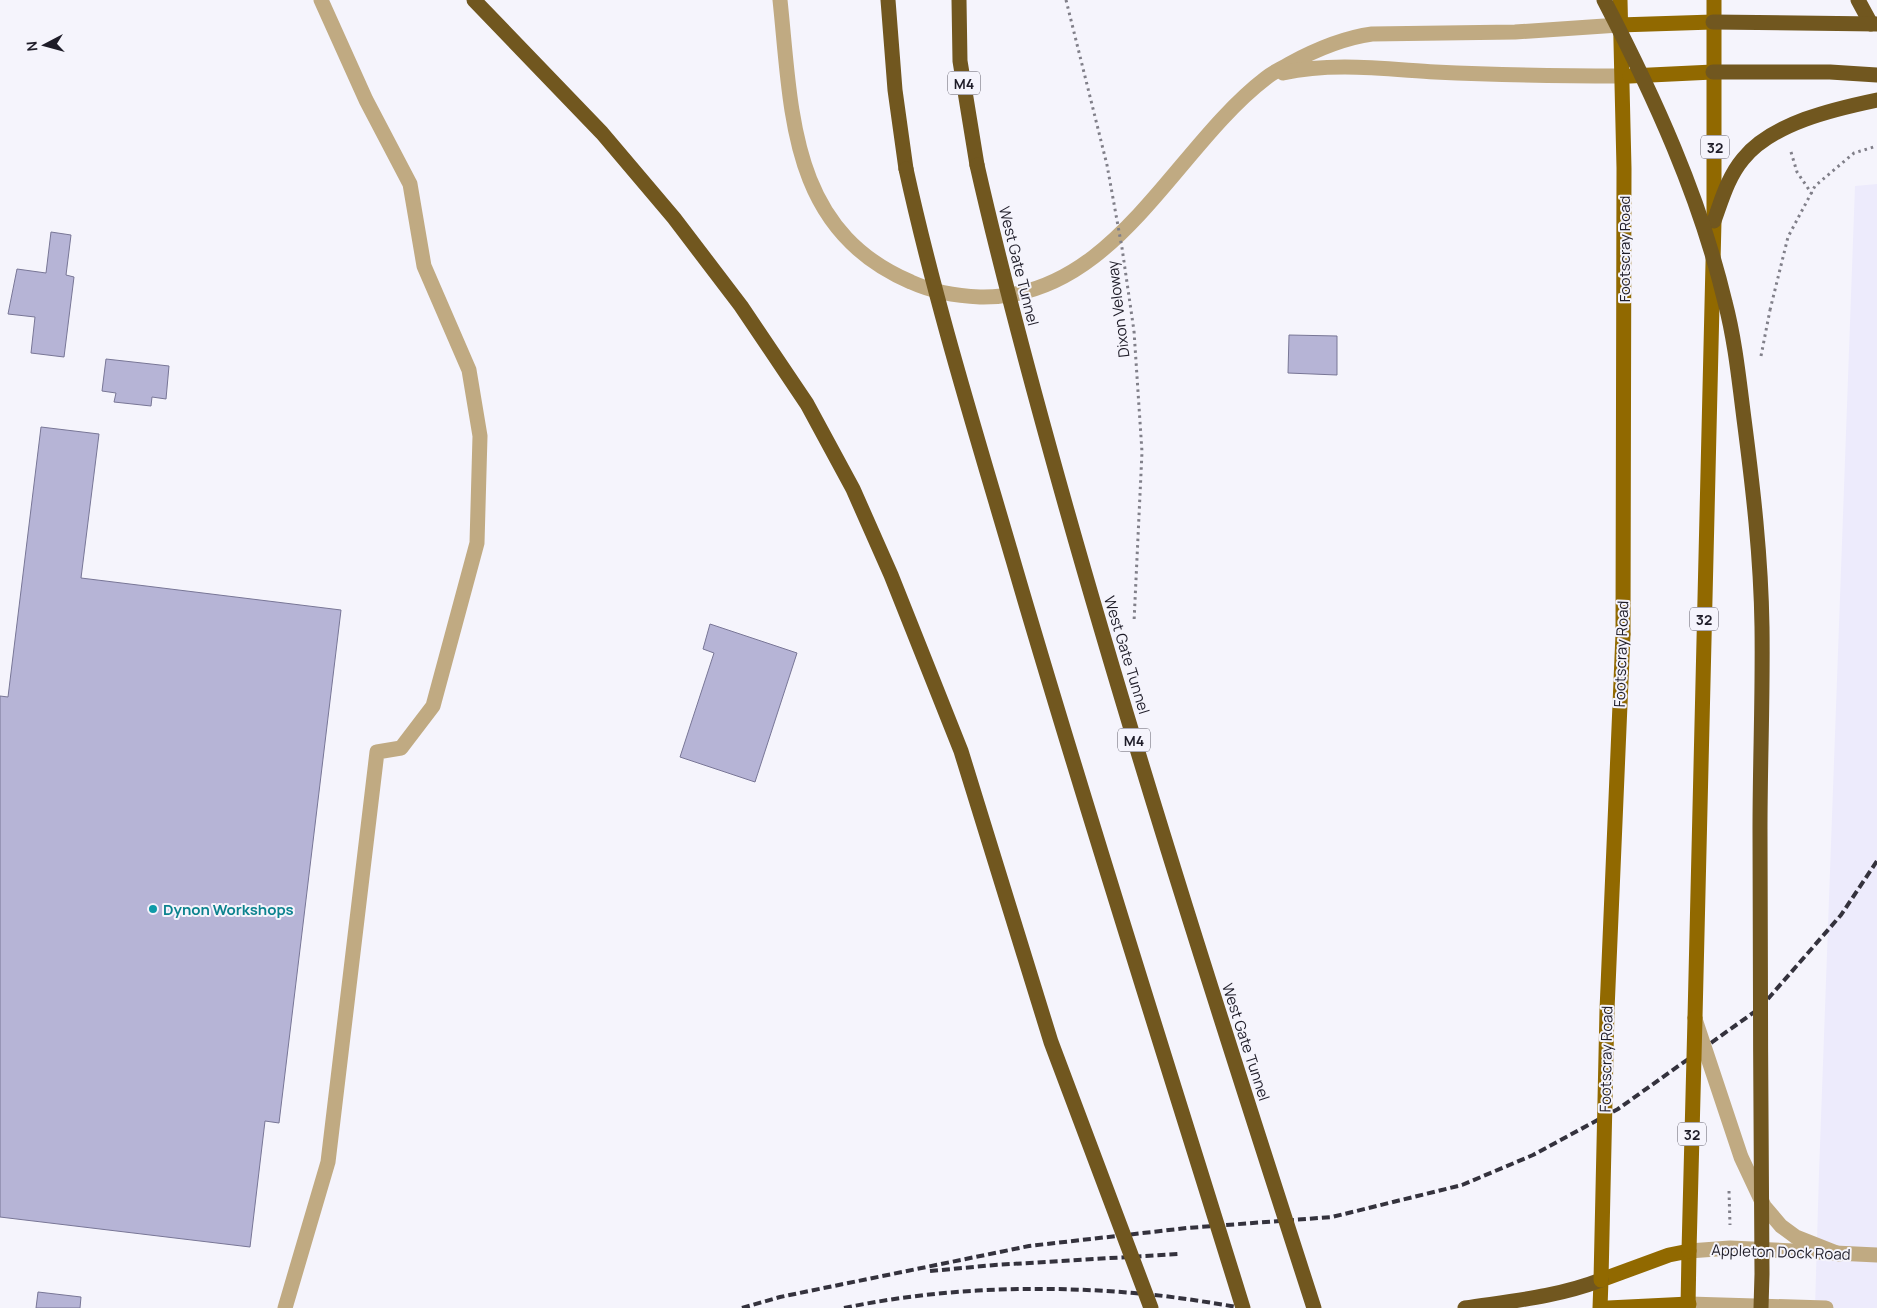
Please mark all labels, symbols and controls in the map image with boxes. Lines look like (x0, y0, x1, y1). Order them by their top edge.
north arrow (20, 20, 70, 70)
text: N (22, 40, 42, 52)
road number: M4 (948, 72, 980, 95)
road number: 32 (1701, 136, 1729, 158)
street label: Footscray Road (1614, 196, 1635, 302)
street label: West Gate Tunnel (994, 204, 1044, 328)
street label: Dixon Veloway (1102, 259, 1134, 359)
street label: West Gate Tunnel (1099, 593, 1155, 717)
street label: Footscray Road (1609, 600, 1633, 708)
road number: 32 (1690, 608, 1718, 630)
road number: M4 (1118, 728, 1150, 752)
place label: Dynon Workshops (163, 899, 294, 920)
marker: Dynon Workshops (147, 903, 159, 915)
street label: West Gate Tunnel (1217, 981, 1275, 1103)
street label: Footscray Road (1595, 1005, 1617, 1113)
road number: 32 (1678, 1122, 1706, 1146)
street label: Appleton Dock Road (1711, 1239, 1851, 1265)

